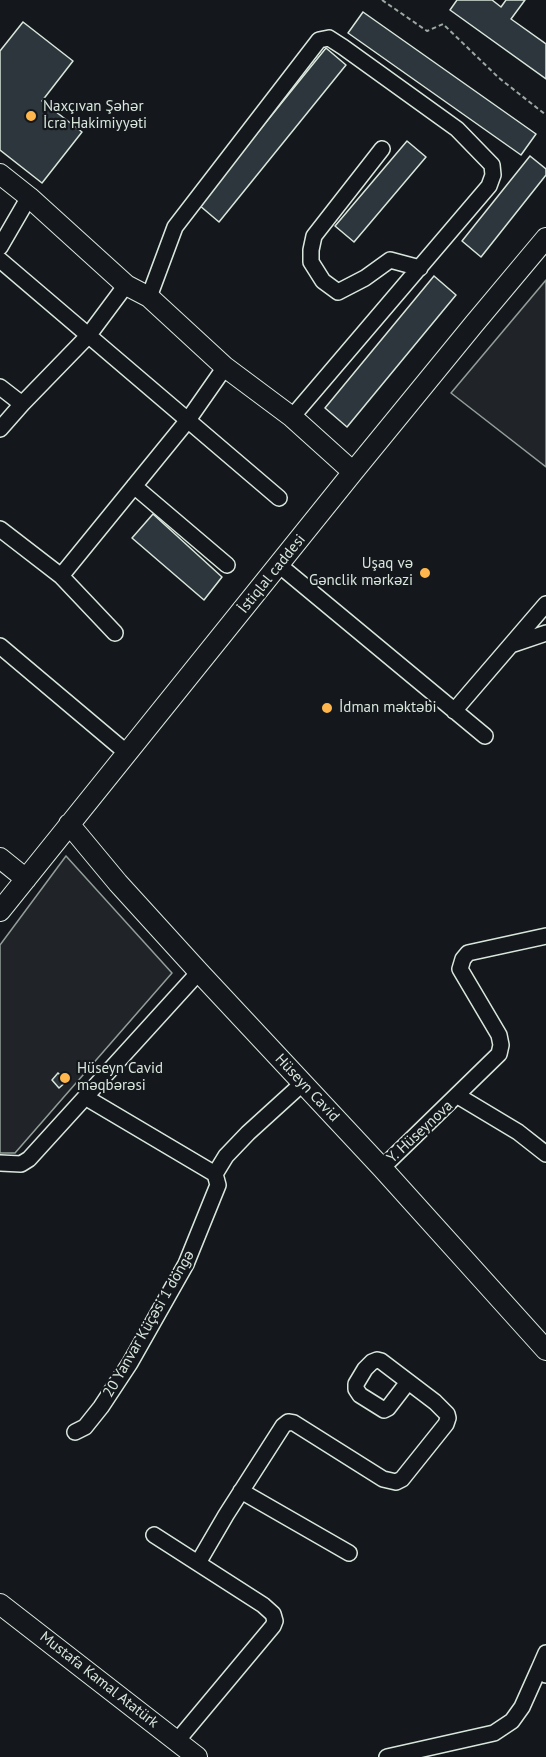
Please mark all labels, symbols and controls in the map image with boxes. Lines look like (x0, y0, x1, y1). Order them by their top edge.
place label: Naxçıvan Şəhər İcra Hakimiyyəti (43, 98, 147, 133)
marker: Naxçıvan Şəhər İcra Hakimiyyəti (24, 109, 38, 123)
street label: İstiqlal caddesi (235, 531, 309, 617)
place label: Uşaq və Gənclik mərkəzi (309, 555, 413, 590)
marker: Uşaq və Gənclik mərkəzi (418, 566, 432, 580)
place label: İdman məktəbi (339, 699, 437, 717)
marker: İdman məktəbi (320, 701, 334, 715)
street label: Hüseyn Cavid (271, 1050, 343, 1126)
place label: Hüseyn Cavid məqbərəsi (77, 1060, 163, 1095)
marker: Hüseyn Cavid məqbərəsi (58, 1071, 72, 1085)
street label: Y. Hüseynova (383, 1097, 457, 1167)
street label: 20 Yanvar Küçəsi 1 döngə (100, 1247, 198, 1401)
street label: Mustafa Kamal Atatürk (36, 1628, 162, 1732)

